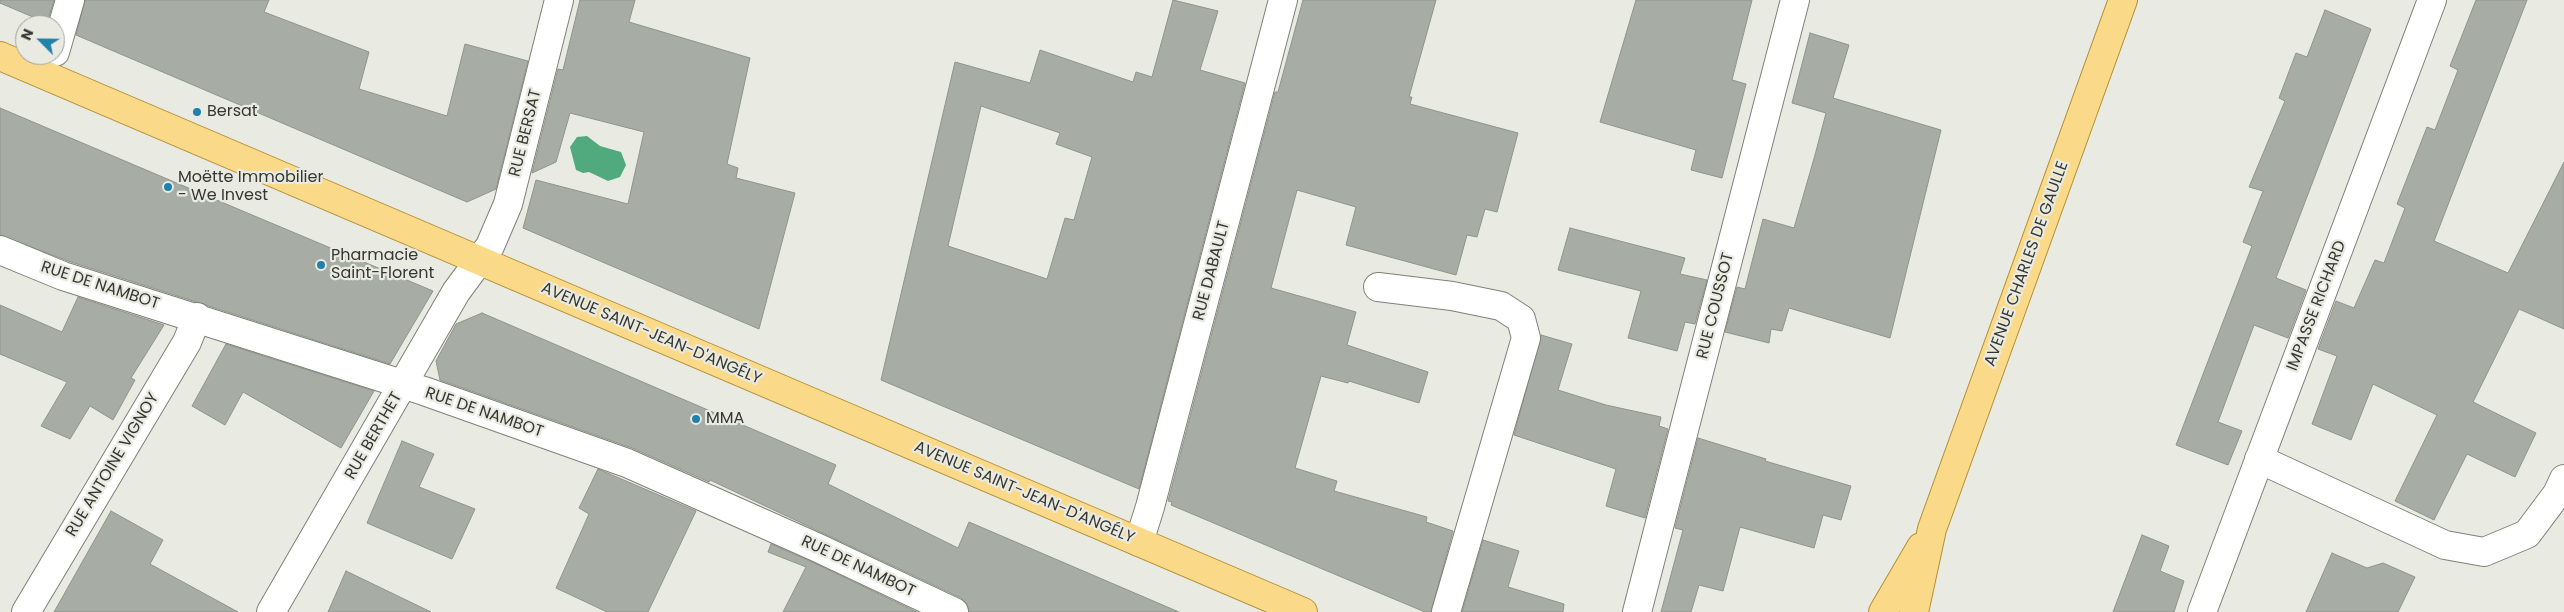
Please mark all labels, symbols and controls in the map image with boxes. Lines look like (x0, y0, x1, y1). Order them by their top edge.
north arrow (15, 15, 65, 65)
text: N (16, 26, 38, 43)
street label: RUE BERSAT (506, 87, 546, 179)
place label: Bersat (207, 102, 258, 122)
marker: Bersat (191, 106, 203, 118)
street label: AVENUE CHARLES DE GAULLE (1981, 159, 2073, 369)
place label: Moëtte Immobilier - We Invest (178, 168, 323, 206)
marker: Moëtte Immobilier - We Invest (162, 181, 174, 193)
street label: RUE DABAULT (1190, 219, 1234, 323)
street label: IMPASSE RICHARD (2283, 238, 2351, 374)
place label: Pharmacie Saint-Florent (331, 246, 434, 284)
street label: RUE COUSSOT (1694, 251, 1738, 361)
street label: RUE DE NAMBOT (38, 258, 162, 314)
marker: Pharmacie Saint-Florent (315, 259, 327, 271)
street label: AVENUE SAINT-JEAN-D'ANGÉLY (538, 279, 764, 389)
street label: RUE DE NAMBOT (422, 384, 546, 442)
street label: RUE BERTHET (341, 389, 407, 483)
street label: RUE ANTOINE VIGNOY (62, 390, 164, 540)
place label: MMA (706, 409, 744, 429)
marker: MMA (690, 413, 702, 425)
street label: AVENUE SAINT-JEAN-D'ANGÉLY (911, 438, 1137, 548)
street label: RUE DE NAMBOT (798, 532, 918, 602)

